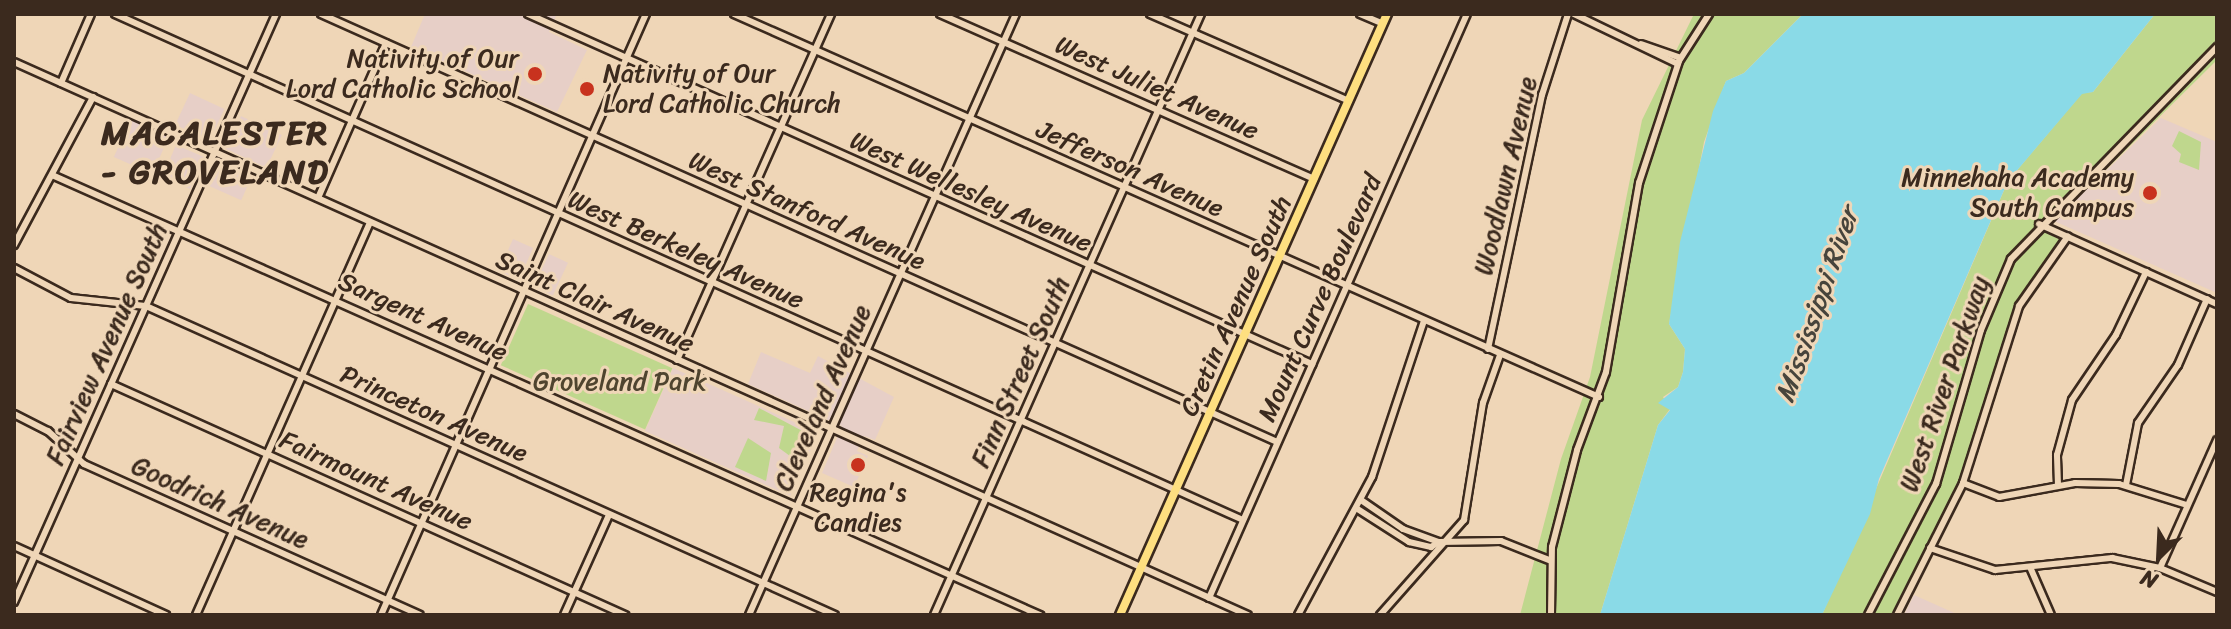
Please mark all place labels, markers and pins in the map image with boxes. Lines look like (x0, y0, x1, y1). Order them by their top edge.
place label: Nativity of Our Lord Catholic School (284, 43, 519, 104)
place label: Nativity of Our Lord Catholic Church (603, 58, 842, 120)
marker: Nativity of Our Lord Catholic School (526, 65, 544, 83)
marker: Nativity of Our Lord Catholic Church (578, 80, 596, 98)
place label: Minnehaha Academy South Campus (1900, 162, 2134, 224)
marker: Minnehaha Academy South Campus (2141, 184, 2159, 202)
marker: Regina's Candies (849, 456, 867, 474)
place label: Regina's Candies (810, 477, 906, 538)

